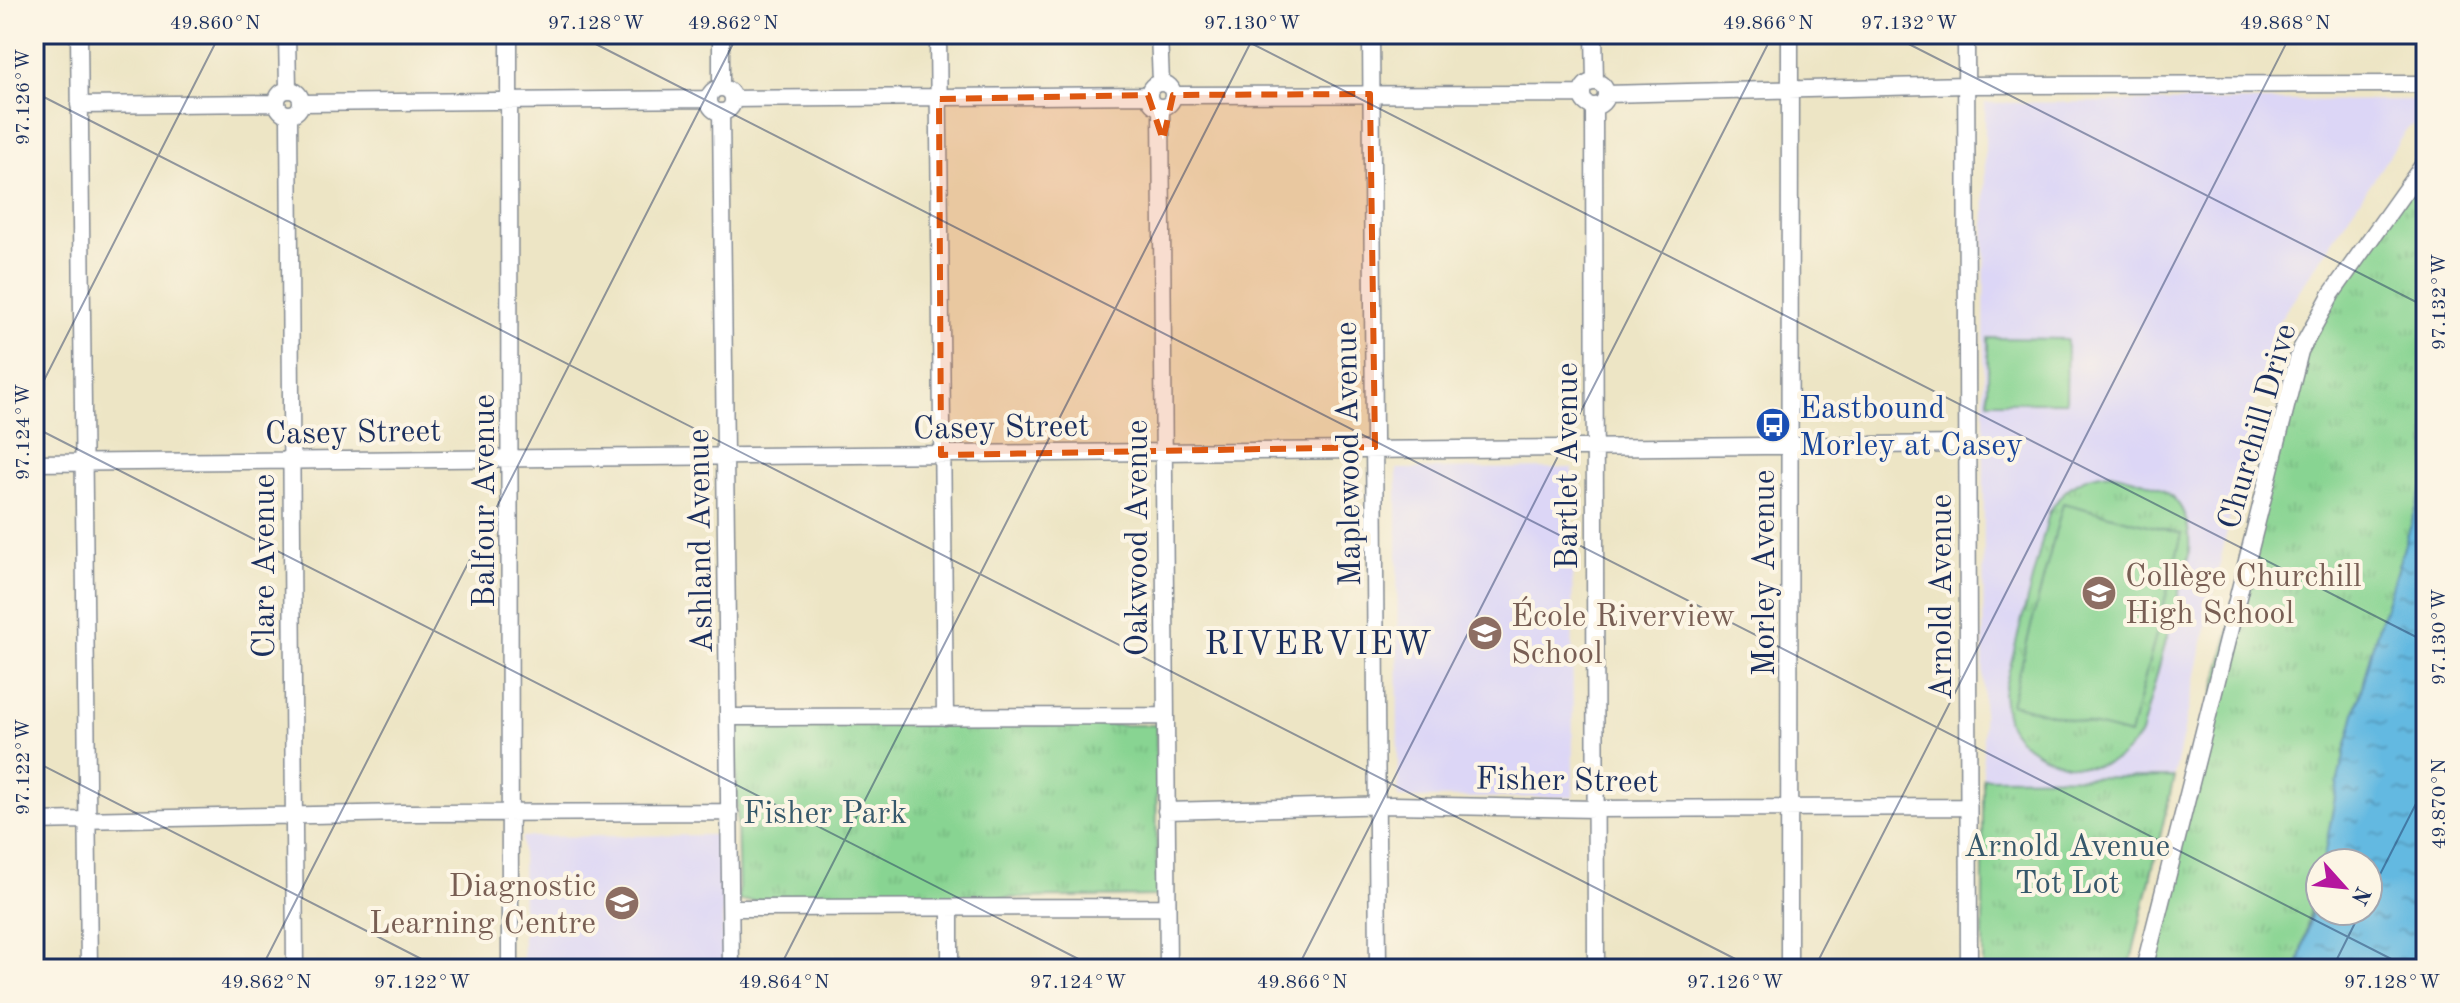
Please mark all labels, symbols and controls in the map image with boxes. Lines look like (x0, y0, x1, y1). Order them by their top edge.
text: 49.860°N (170, 14, 260, 34)
text: 97.128°W (548, 14, 644, 34)
text: 49.862°N (688, 14, 778, 34)
text: 97.130°W (1204, 14, 1300, 34)
text: 49.866°N (1723, 14, 1813, 34)
text: 97.132°W (1861, 14, 1957, 34)
text: 49.868°N (2240, 14, 2330, 34)
text: 97.126°W (14, 49, 34, 145)
text: 97.132°W (2430, 254, 2450, 350)
street label: Churchill Drive (2214, 320, 2304, 533)
street label: Maplewood Avenue (1332, 321, 1368, 587)
street label: Bartlet Avenue (1553, 362, 1585, 570)
text: 97.124°W (14, 384, 34, 480)
street label: Balfour Avenue (470, 394, 502, 608)
place label: Eastbound Morley at Casey (1799, 394, 2023, 463)
bus stop icon: Eastbound Morley at Casey (1754, 406, 1792, 444)
street label: Casey Street (912, 411, 1090, 447)
street label: Casey Street (264, 416, 442, 452)
street label: Oakwood Avenue (1123, 419, 1155, 657)
street label: Ashland Avenue (684, 428, 720, 654)
street label: Morley Avenue (1750, 470, 1782, 676)
street label: Clare Avenue (250, 474, 282, 658)
street label: Arnold Avenue (1927, 494, 1959, 700)
place label: Collège Churchill High School (2125, 562, 2362, 631)
school or university icon: Collège Churchill High School (2080, 574, 2118, 612)
text: 97.130°W (2430, 589, 2450, 685)
place label: École Riverview School (1511, 596, 1735, 671)
school or university icon: École Riverview School (1466, 614, 1504, 652)
district label: RIVERVIEW (1204, 628, 1434, 662)
text: 97.122°W (14, 719, 34, 815)
text: 49.870°N (2430, 759, 2450, 849)
street label: Fisher Street (1475, 764, 1659, 800)
park label: Fisher Park (743, 799, 907, 831)
park label: Arnold Avenue Tot Lot (1964, 832, 2170, 901)
north arrow (2304, 847, 2384, 927)
place label: Diagnostic Learning Centre (369, 872, 596, 941)
text: N (2346, 883, 2374, 908)
school or university icon: Diagnostic Learning Centre (603, 884, 641, 922)
text: 49.862°N (221, 973, 311, 993)
text: 97.122°W (374, 973, 470, 993)
text: 49.864°N (739, 973, 829, 993)
text: 97.124°W (1030, 973, 1126, 993)
text: 49.866°N (1257, 973, 1347, 993)
text: 97.126°W (1687, 973, 1783, 993)
text: 97.128°W (2344, 973, 2440, 993)

